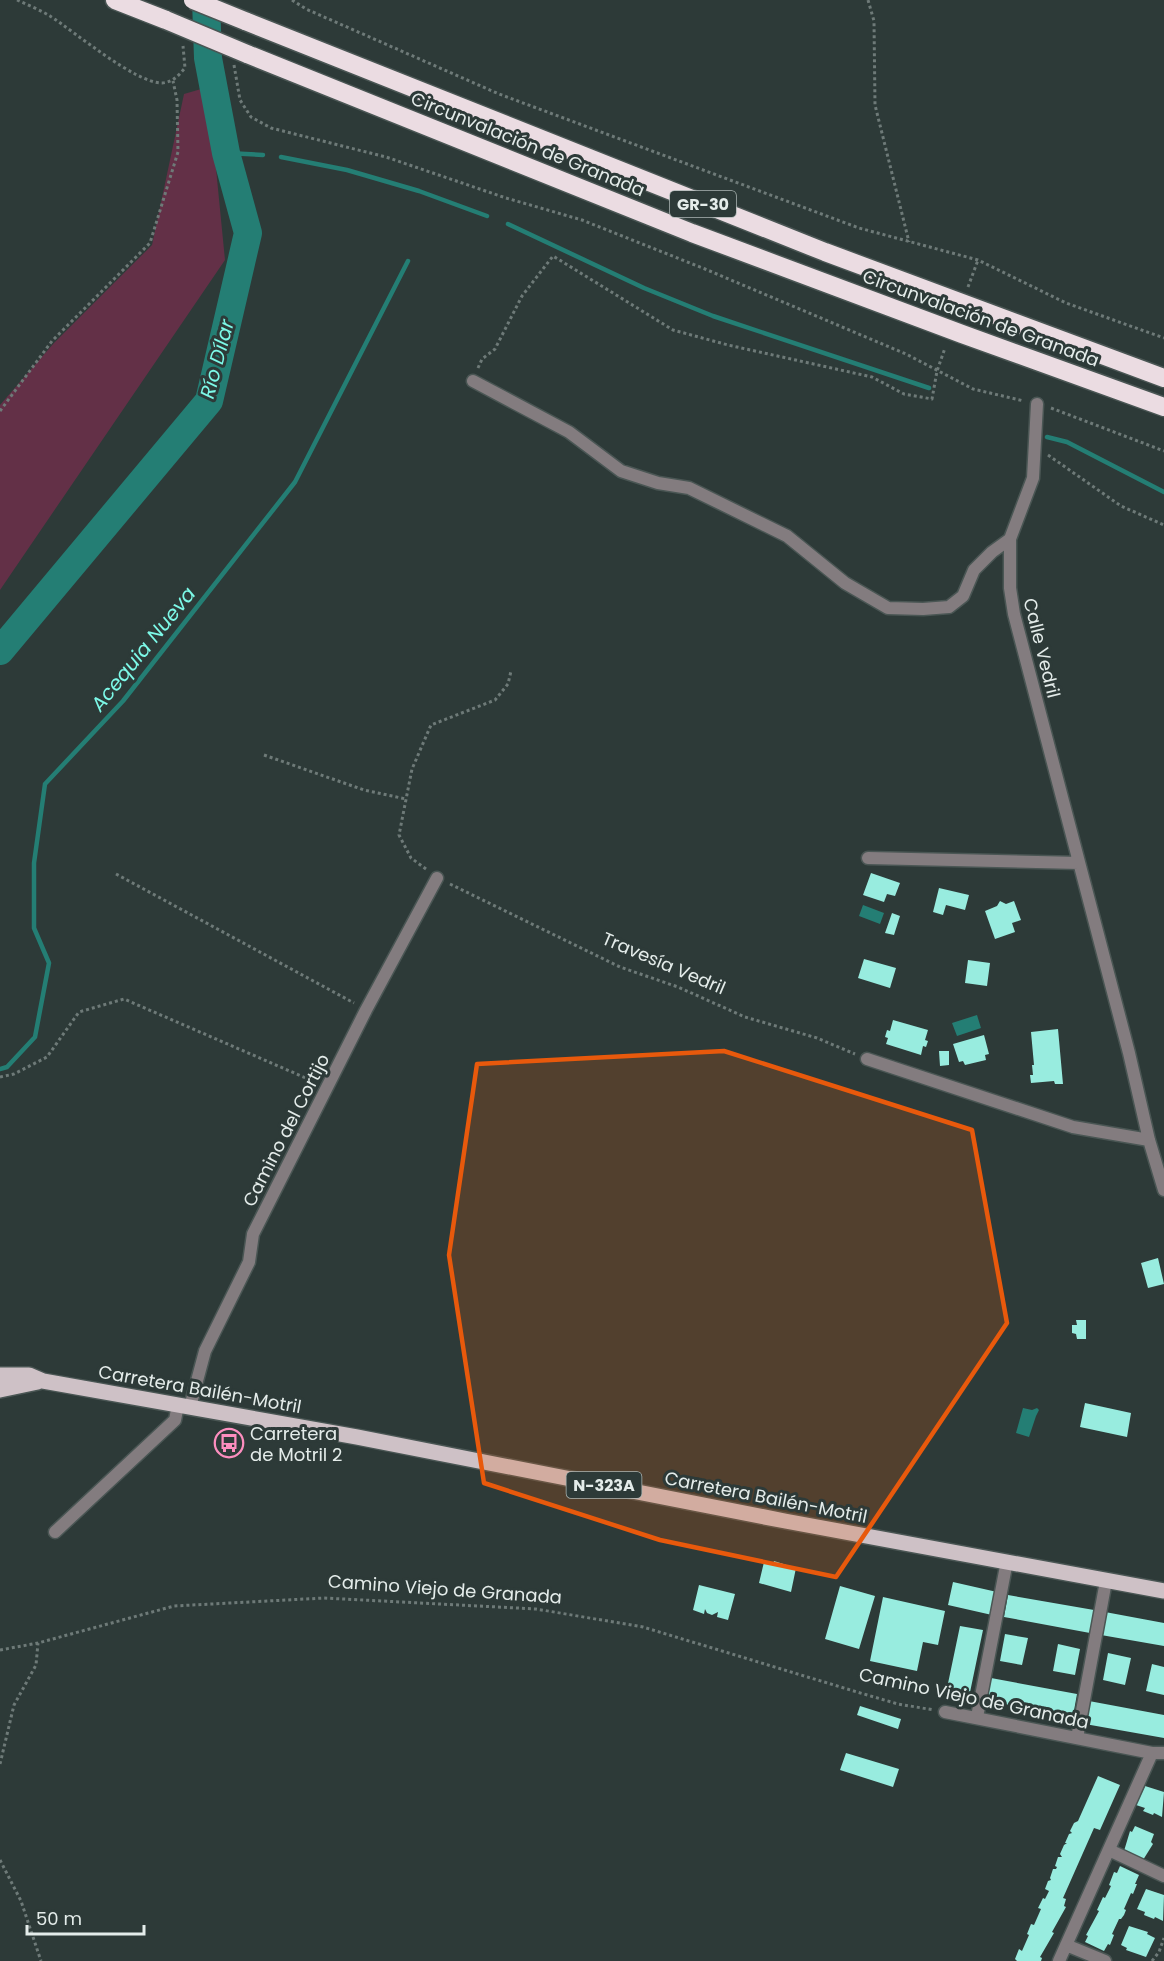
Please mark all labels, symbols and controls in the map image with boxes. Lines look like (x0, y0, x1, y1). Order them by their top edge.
street label: Circunvalación de Granada (407, 86, 649, 202)
road number: GR-30 (670, 191, 736, 217)
street label: Circunvalación de Granada (859, 263, 1103, 373)
water label: Río Dílar (193, 316, 241, 402)
water label: Acequia Nueva (83, 581, 202, 718)
street label: Calle Vedril (1018, 596, 1066, 700)
street label: Travesía Vedril (598, 926, 730, 1000)
street label: Camino del Cortijo (237, 1049, 335, 1211)
street label: Carretera Bailén-Motril (96, 1359, 304, 1419)
place label: Carretera de Motril 2 (250, 1421, 342, 1467)
bus stop icon: Carretera de Motril 2 (213, 1427, 245, 1459)
street label: Carretera Bailén-Motril (663, 1465, 869, 1529)
road number: N-323A (566, 1472, 642, 1498)
street label: Camino Viejo de Granada (327, 1568, 563, 1610)
street label: Camino Viejo de Granada (857, 1661, 1091, 1735)
scale bar (27, 1898, 144, 1936)
text: 50 m (36, 1906, 82, 1931)

